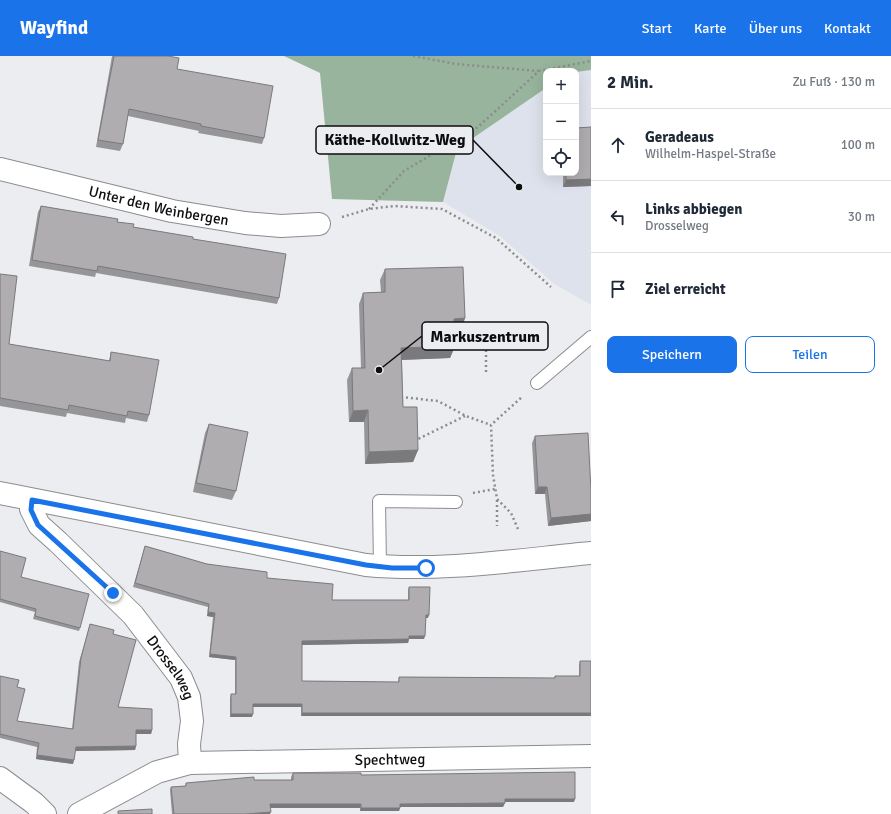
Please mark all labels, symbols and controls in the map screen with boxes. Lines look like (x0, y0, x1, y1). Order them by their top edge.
text: Wayfind (20, 16, 88, 40)
text: Start (642, 20, 672, 37)
text: Karte (694, 20, 727, 37)
text: Über uns (749, 20, 802, 37)
text: Kontakt (824, 20, 871, 37)
map controls (543, 68, 579, 176)
button: + (543, 68, 579, 104)
text: 2 Min. (607, 72, 653, 93)
text: Zu Fuß · 130 m (792, 74, 875, 90)
button: − (543, 104, 579, 140)
callout: Käthe-Kollwitz-Weg (316, 126, 473, 154)
text: Geradeaus (645, 128, 714, 146)
text: Käthe-Kollwitz-Weg (324, 130, 466, 150)
icon: ahead (607, 134, 629, 156)
text: 100 m (841, 137, 875, 153)
button: locate (543, 140, 579, 176)
text: Wilhelm-Haspel-Straße (645, 146, 776, 162)
street label: Unter den Weinbergen (87, 182, 230, 229)
text: Links abbiegen (645, 200, 742, 218)
icon: left (607, 206, 629, 228)
text: 30 m (848, 209, 875, 225)
text: Drosselweg (645, 218, 709, 234)
icon: arrive (607, 278, 629, 300)
text: Ziel erreicht (645, 280, 726, 298)
callout: Markuszentrum (422, 322, 548, 350)
text: Markuszentrum (430, 327, 540, 347)
button: Speichern (607, 336, 737, 373)
button: Teilen (745, 336, 875, 373)
route start (417, 559, 435, 577)
route end (104, 584, 122, 602)
street label: Drosselweg (143, 632, 198, 702)
street label: Spechtweg (355, 750, 425, 769)

